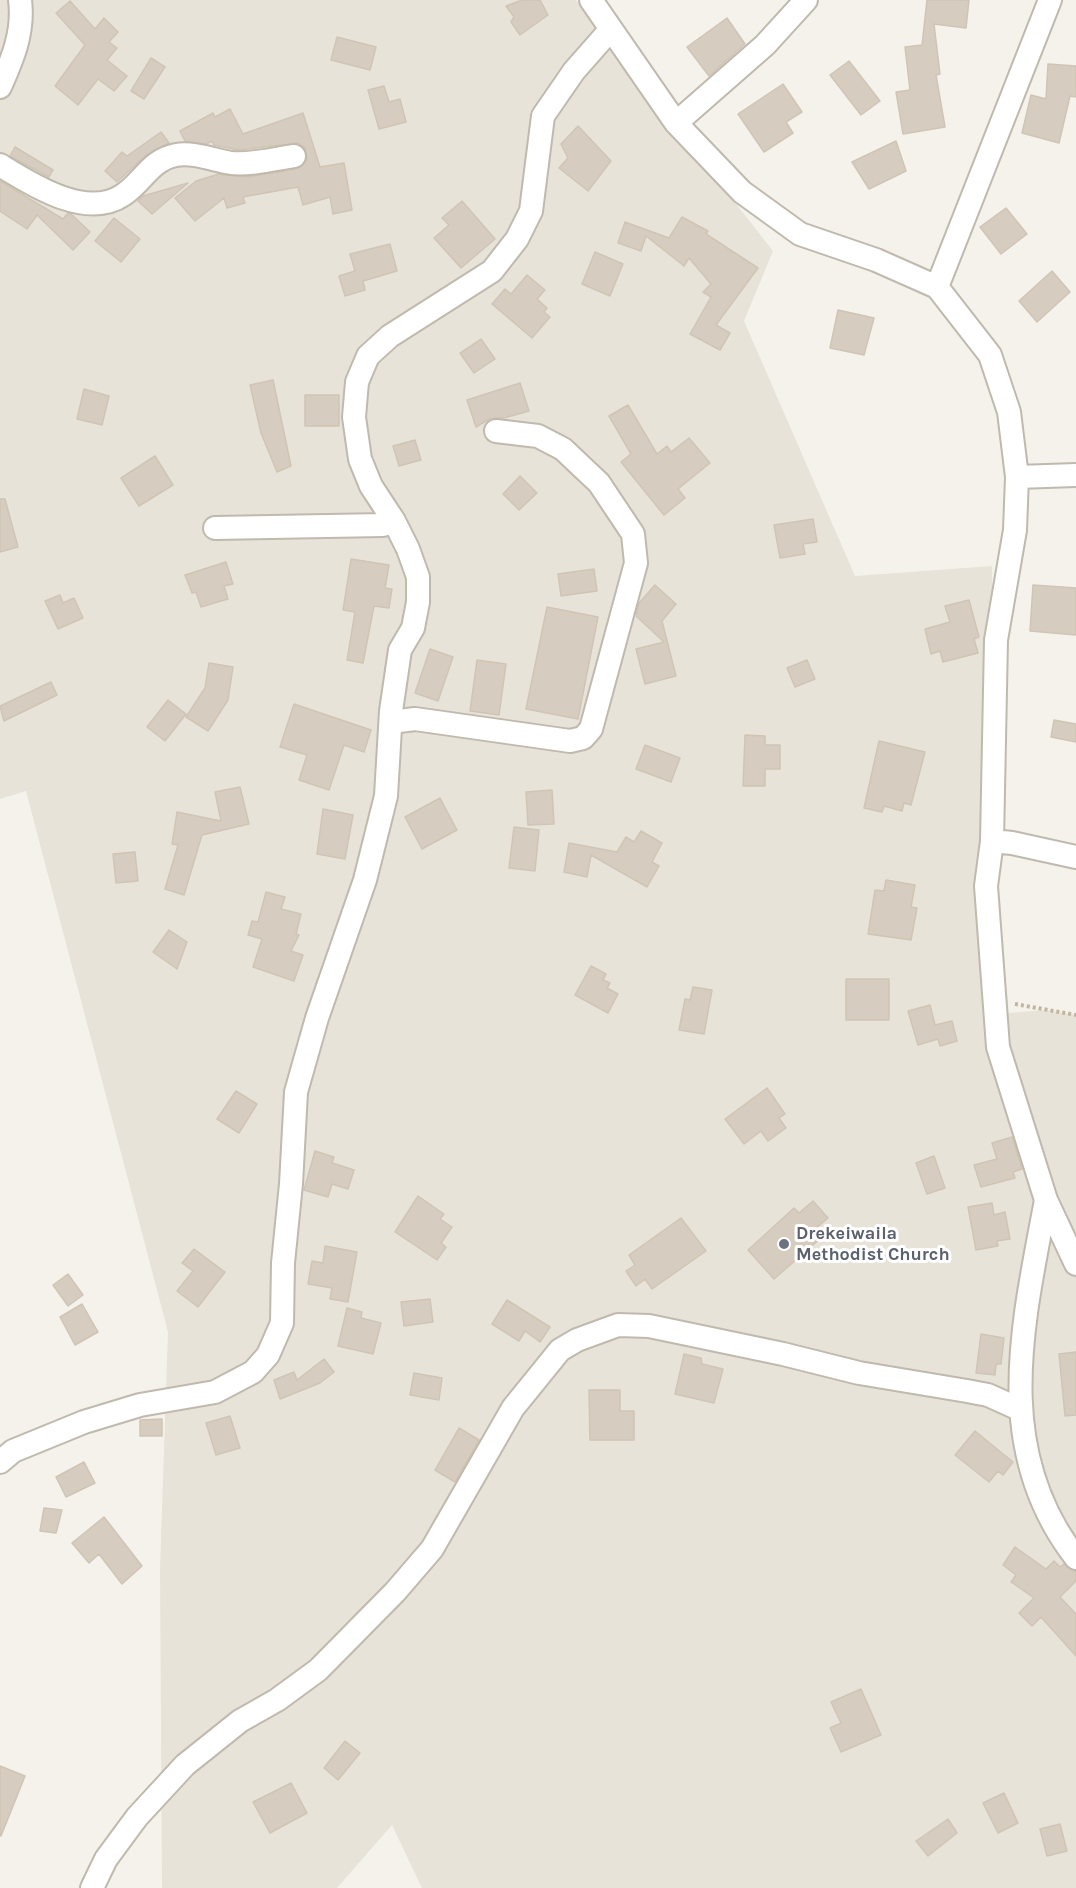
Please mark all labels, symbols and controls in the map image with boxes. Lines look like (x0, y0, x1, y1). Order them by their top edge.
place label: Drekeiwaila Methodist Church (796, 1223, 950, 1266)
marker: Drekeiwaila Methodist Church (777, 1237, 791, 1251)

